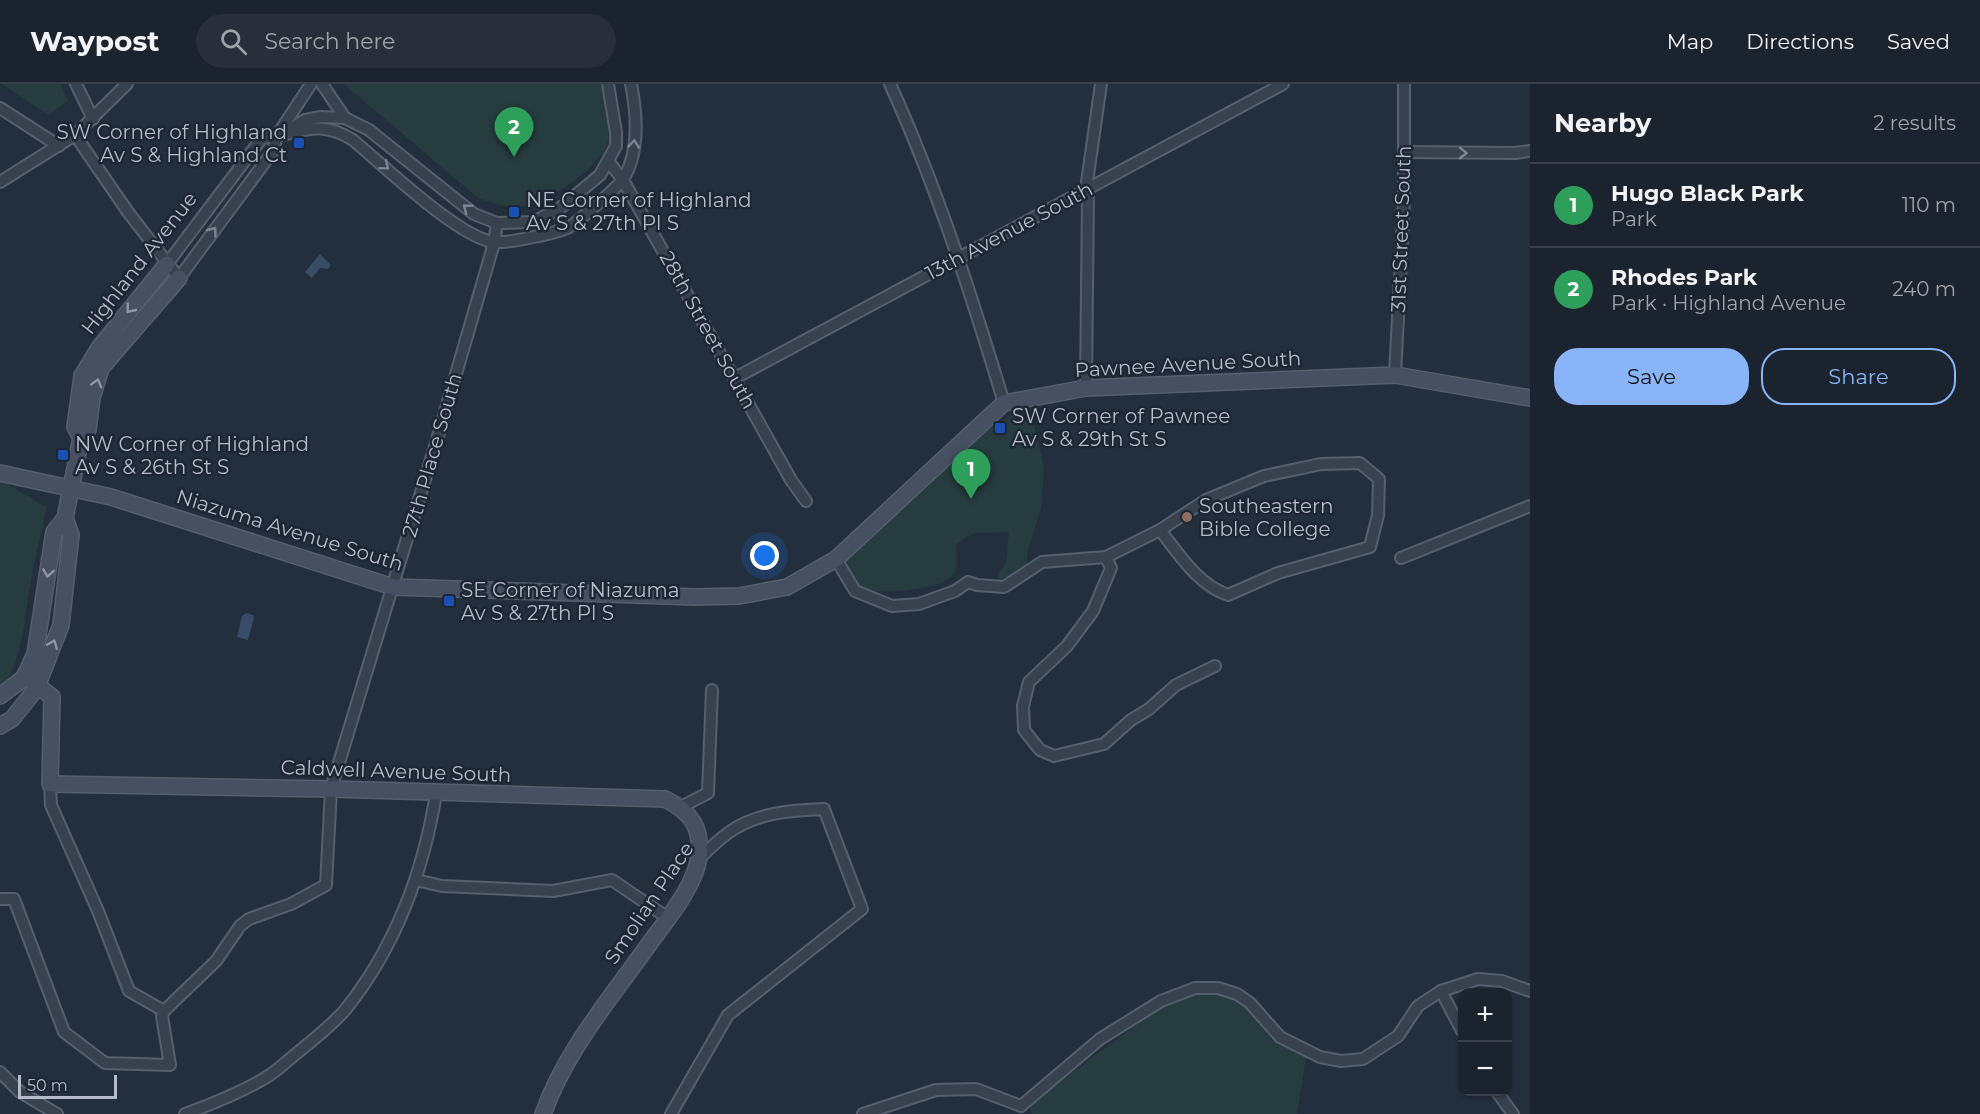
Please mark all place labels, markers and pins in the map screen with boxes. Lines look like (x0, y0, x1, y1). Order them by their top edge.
pin: 2 (494, 107, 534, 157)
place label: SW Corner of Highland Av S & Highland Ct (57, 120, 287, 167)
marker: SW Corner of Highland Av S & Highland Ct (292, 136, 306, 150)
place label: NE Corner of Highland Av S & 27th Pl S (526, 188, 752, 235)
marker: NE Corner of Highland Av S & 27th Pl S (507, 205, 521, 219)
place label: SW Corner of Pawnee Av S & 29th St S (1012, 404, 1230, 451)
marker: SW Corner of Pawnee Av S & 29th St S (993, 421, 1007, 435)
place label: NW Corner of Highland Av S & 26th St S (75, 432, 309, 479)
marker: NW Corner of Highland Av S & 26th St S (56, 448, 70, 462)
pin: 1 (952, 450, 990, 499)
place label: Southeastern Bible College (1199, 494, 1333, 541)
marker: Southeastern Bible College (1180, 510, 1194, 524)
place label: SE Corner of Niazuma Av S & 27th Pl S (461, 578, 680, 625)
marker: SE Corner of Niazuma Av S & 27th Pl S (442, 594, 456, 608)

